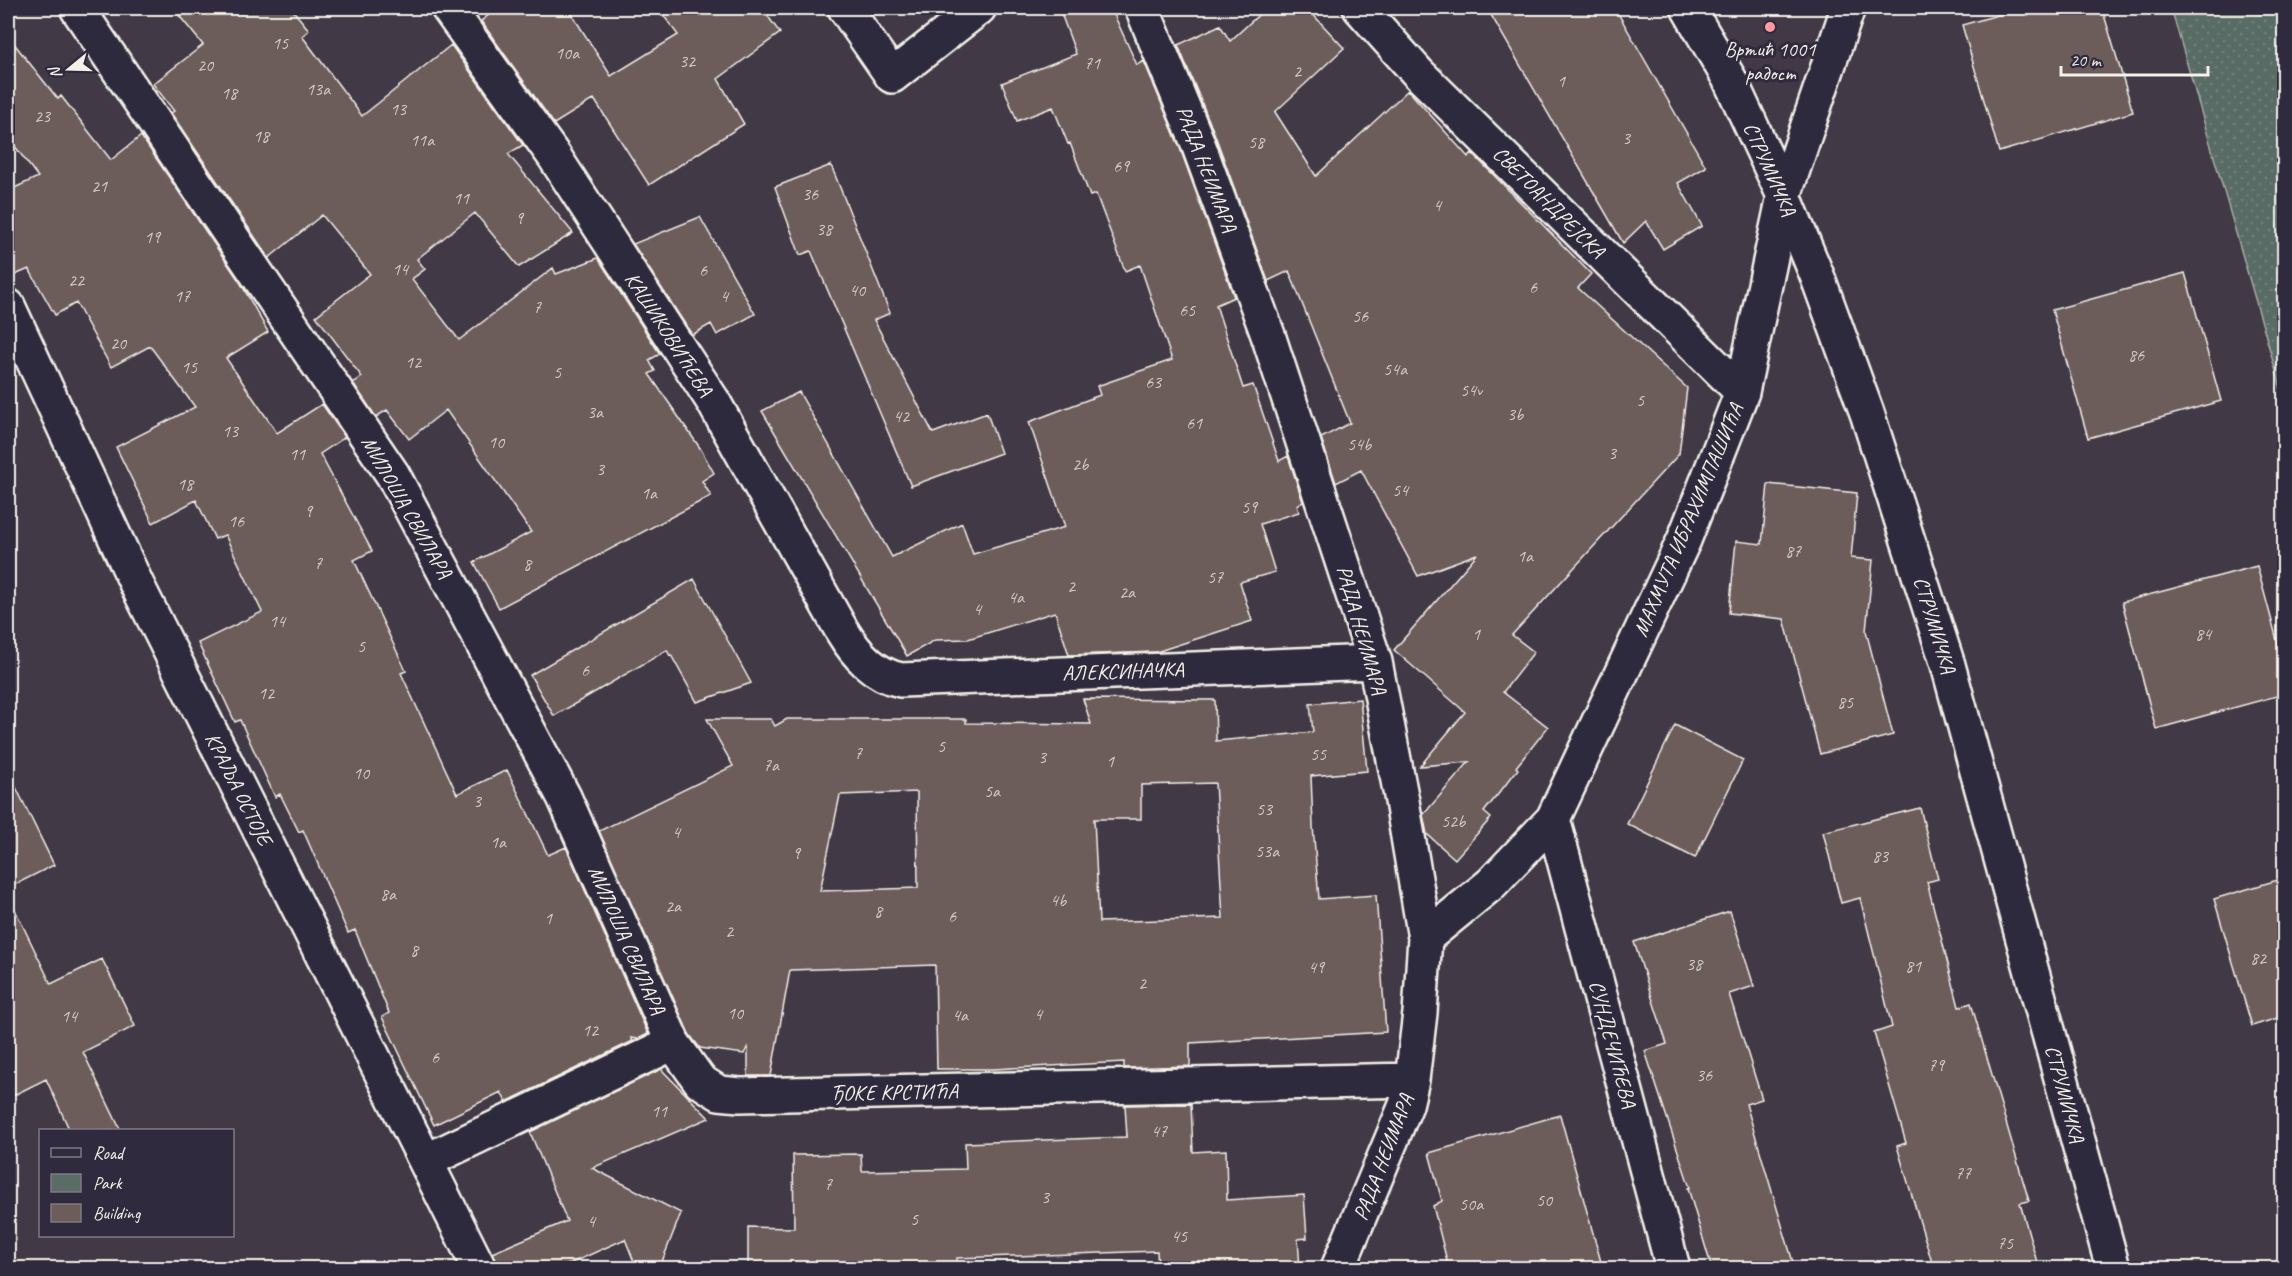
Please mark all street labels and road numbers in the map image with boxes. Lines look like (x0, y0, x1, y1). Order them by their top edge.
street label: РАДА НЕИМАРА (1171, 102, 1243, 236)
street label: СТРУМИЧКА (1738, 118, 1802, 220)
street label: СВЕТОАНДРЕЈСКА (1488, 141, 1611, 264)
street label: КАШИКОВИЋЕВА (619, 267, 719, 401)
street label: МАХМУТА ИБРАХИМПАШИЋА (1627, 398, 1749, 640)
street label: МИЛОША СВИЛАРА (356, 431, 459, 583)
street label: РАДА НЕИМАРА (1331, 562, 1393, 698)
street label: СТРУМИЧКА (1908, 573, 1962, 677)
street label: АЛЕКСИНАЧКА (1062, 656, 1185, 686)
street label: КРАЉА ОСТОЈЕ (199, 728, 280, 852)
street label: МИЛОША СВИЛАРА (583, 862, 672, 1019)
street label: СУНДЕЧИЋЕВА (1584, 978, 1643, 1111)
street label: СТРУМИЧКА (2040, 1042, 2091, 1146)
street label: ЂОКЕ КРСТИЋА (830, 1078, 960, 1107)
street label: РАДА НЕИМАРА (1347, 1090, 1419, 1224)

